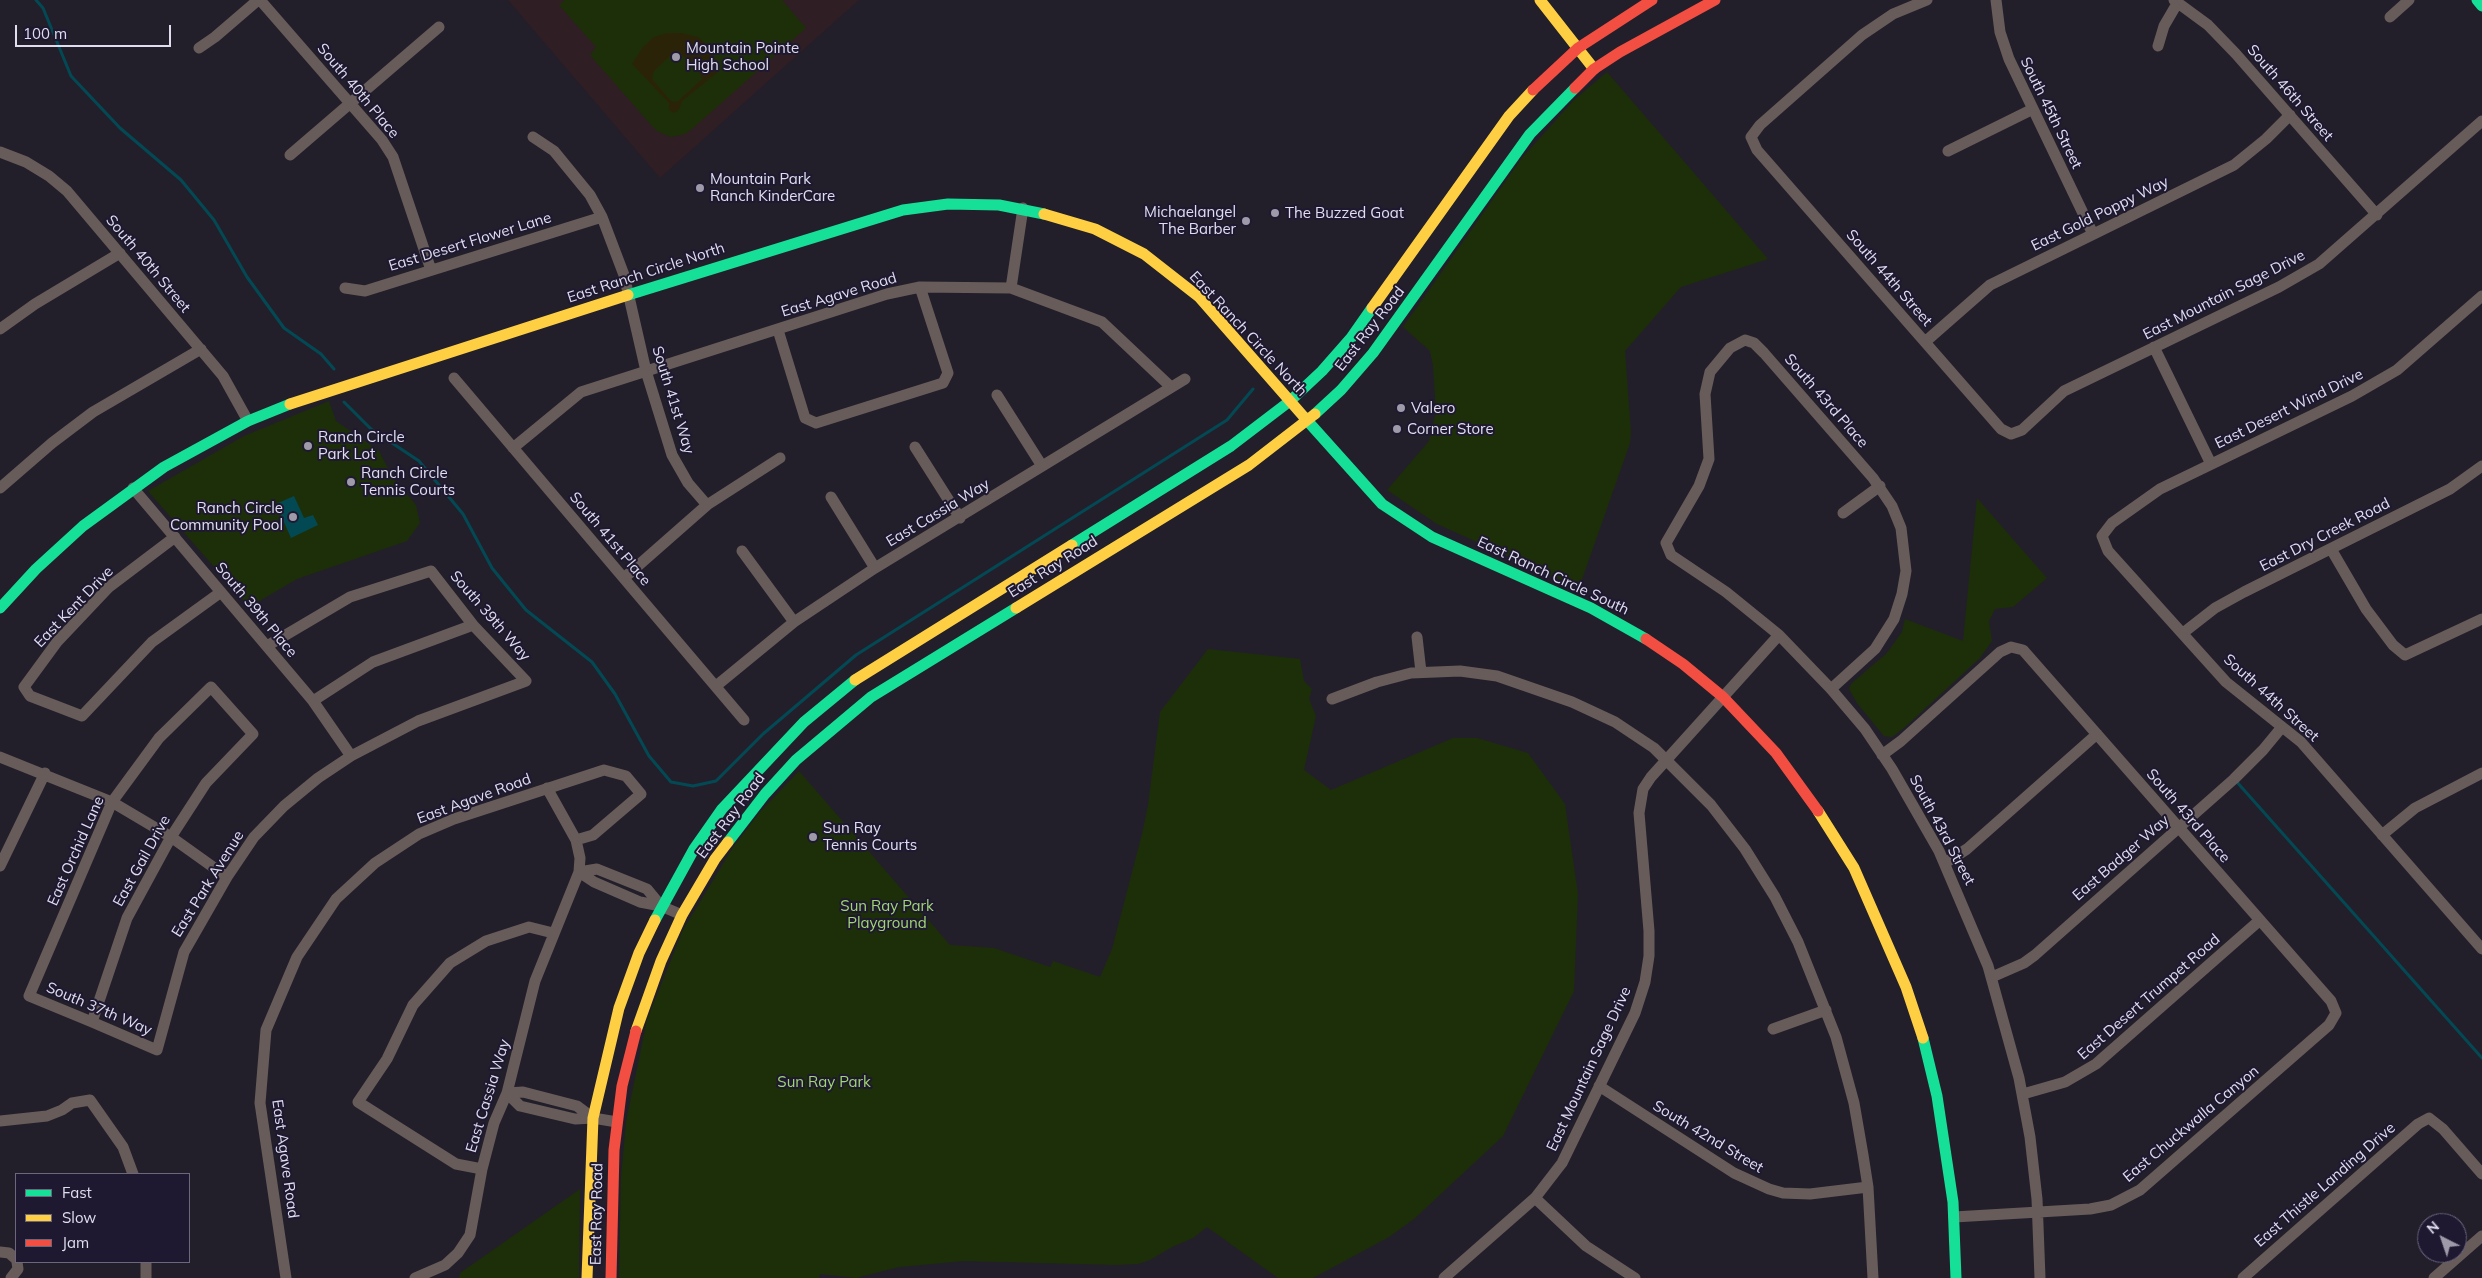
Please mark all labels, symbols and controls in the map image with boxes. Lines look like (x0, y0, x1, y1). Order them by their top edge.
scale bar (18, 15, 174, 47)
text: 100 m (23, 24, 67, 43)
place label: Mountain Pointe High School (686, 39, 799, 74)
street label: South 40th Place (313, 40, 403, 142)
street label: South 46th Street (2243, 41, 2337, 145)
marker: Mountain Pointe High School (670, 51, 682, 63)
street label: South 45th Street (2016, 54, 2086, 172)
place label: Mountain Park Ranch KinderCare (710, 170, 835, 205)
street label: East Gold Poppy Way (2028, 173, 2172, 255)
marker: Mountain Park Ranch KinderCare (694, 182, 706, 194)
place label: Michaelangel The Barber (1144, 203, 1236, 238)
place label: The Buzzed Goat (1285, 204, 1404, 222)
marker: The Buzzed Goat (1269, 207, 1281, 219)
street label: East Desert Flower Lane (386, 209, 554, 275)
street label: South 40th Street (102, 212, 194, 316)
marker: Michaelangel The Barber (1240, 215, 1252, 227)
street label: South 44th Street (1842, 226, 1936, 330)
street label: East Ranch Circle North (565, 239, 727, 307)
street label: East Mountain Sage Drive (2140, 246, 2308, 344)
street label: East Ranch Circle North (1185, 268, 1311, 400)
street label: East Agave Road (779, 269, 899, 321)
street label: East Ray Road (1331, 283, 1409, 375)
street label: South 41st Way (648, 344, 698, 456)
street label: South 43rd Place (1780, 350, 1872, 452)
street label: East Desert Wind Drive (2212, 365, 2366, 453)
place label: Valero (1411, 399, 1455, 417)
marker: Valero (1395, 402, 1407, 414)
place label: Corner Store (1407, 420, 1494, 438)
marker: Corner Store (1391, 423, 1403, 435)
place label: Ranch Circle Park Lot (318, 428, 405, 463)
marker: Ranch Circle Park Lot (302, 440, 314, 452)
place label: Ranch Circle Tennis Courts (361, 464, 455, 499)
street label: East Cassia Way (883, 475, 993, 551)
marker: Ranch Circle Tennis Courts (345, 476, 357, 488)
street label: South 41st Place (566, 488, 654, 590)
street label: East Dry Creek Road (2257, 494, 2393, 576)
place label: Ranch Circle Community Pool (170, 499, 283, 534)
marker: Ranch Circle Community Pool (287, 511, 299, 523)
street label: East Ray Road (1005, 532, 1101, 602)
street label: East Ranch Circle South (1474, 533, 1632, 619)
street label: South 39th Place (211, 559, 301, 661)
street label: East Kent Drive (31, 563, 117, 651)
street label: South 39th Way (446, 567, 534, 665)
street label: South 44th Street (2220, 651, 2322, 745)
street label: South 43rd Place (2142, 765, 2234, 867)
street label: East Agave Road (415, 770, 533, 828)
street label: East Ray Road (693, 770, 769, 862)
street label: South 43rd Street (1905, 772, 1979, 888)
street label: East Orchid Lane (44, 793, 108, 909)
street label: East Badger Way (2069, 811, 2173, 905)
street label: East Gail Drive (110, 812, 174, 910)
place label: Sun Ray Tennis Courts (823, 819, 917, 854)
street label: East Park Avenue (168, 828, 248, 940)
marker: Sun Ray Tennis Courts (807, 831, 819, 843)
park label: Sun Ray Park Playground (840, 897, 934, 932)
street label: East Desert Trumpet Road (2074, 930, 2224, 1064)
street label: South 37th Way (43, 979, 155, 1039)
street label: East Mountain Sage Drive (1543, 984, 1635, 1154)
street label: East Cassia Way (462, 1037, 514, 1155)
street label: East Chuckwalla Canyon (2119, 1062, 2263, 1186)
park label: Sun Ray Park (777, 1073, 871, 1091)
street label: South 42nd Street (1649, 1097, 1767, 1177)
street label: East Agave Road (268, 1098, 302, 1220)
street label: East Thistle Landing Drive (2251, 1119, 2399, 1251)
street label: East Ray Road (587, 1163, 607, 1265)
legend (15, 1173, 190, 1263)
text: Fast (62, 1183, 92, 1202)
text: Slow (62, 1208, 96, 1227)
north arrow (2417, 1213, 2467, 1263)
text: N (2423, 1217, 2443, 1238)
text: Jam (62, 1233, 89, 1252)

